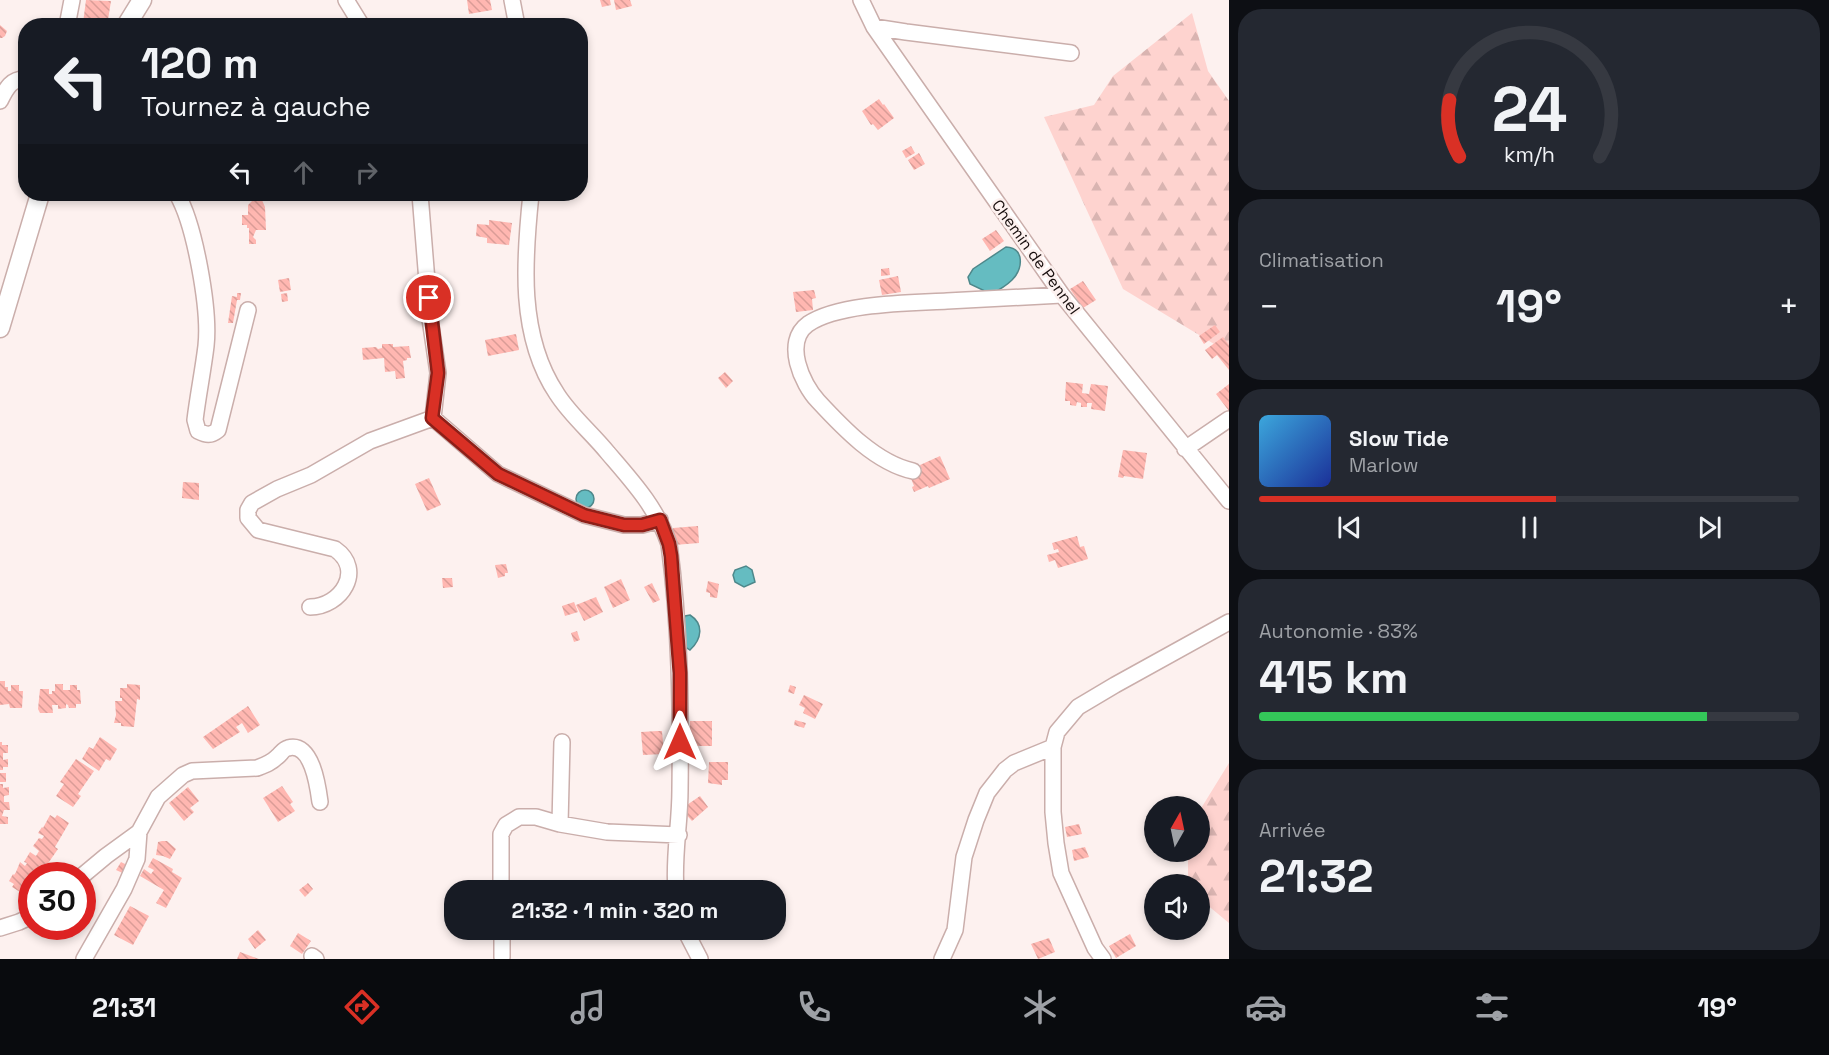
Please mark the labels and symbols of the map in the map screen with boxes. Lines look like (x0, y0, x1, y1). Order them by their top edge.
street label: Chemin de Pennel (987, 195, 1085, 319)
pin (403, 272, 454, 323)
position arrow (648, 710, 712, 774)
north arrow (1144, 796, 1210, 862)
speed limit sign: 30 (18, 862, 96, 940)

